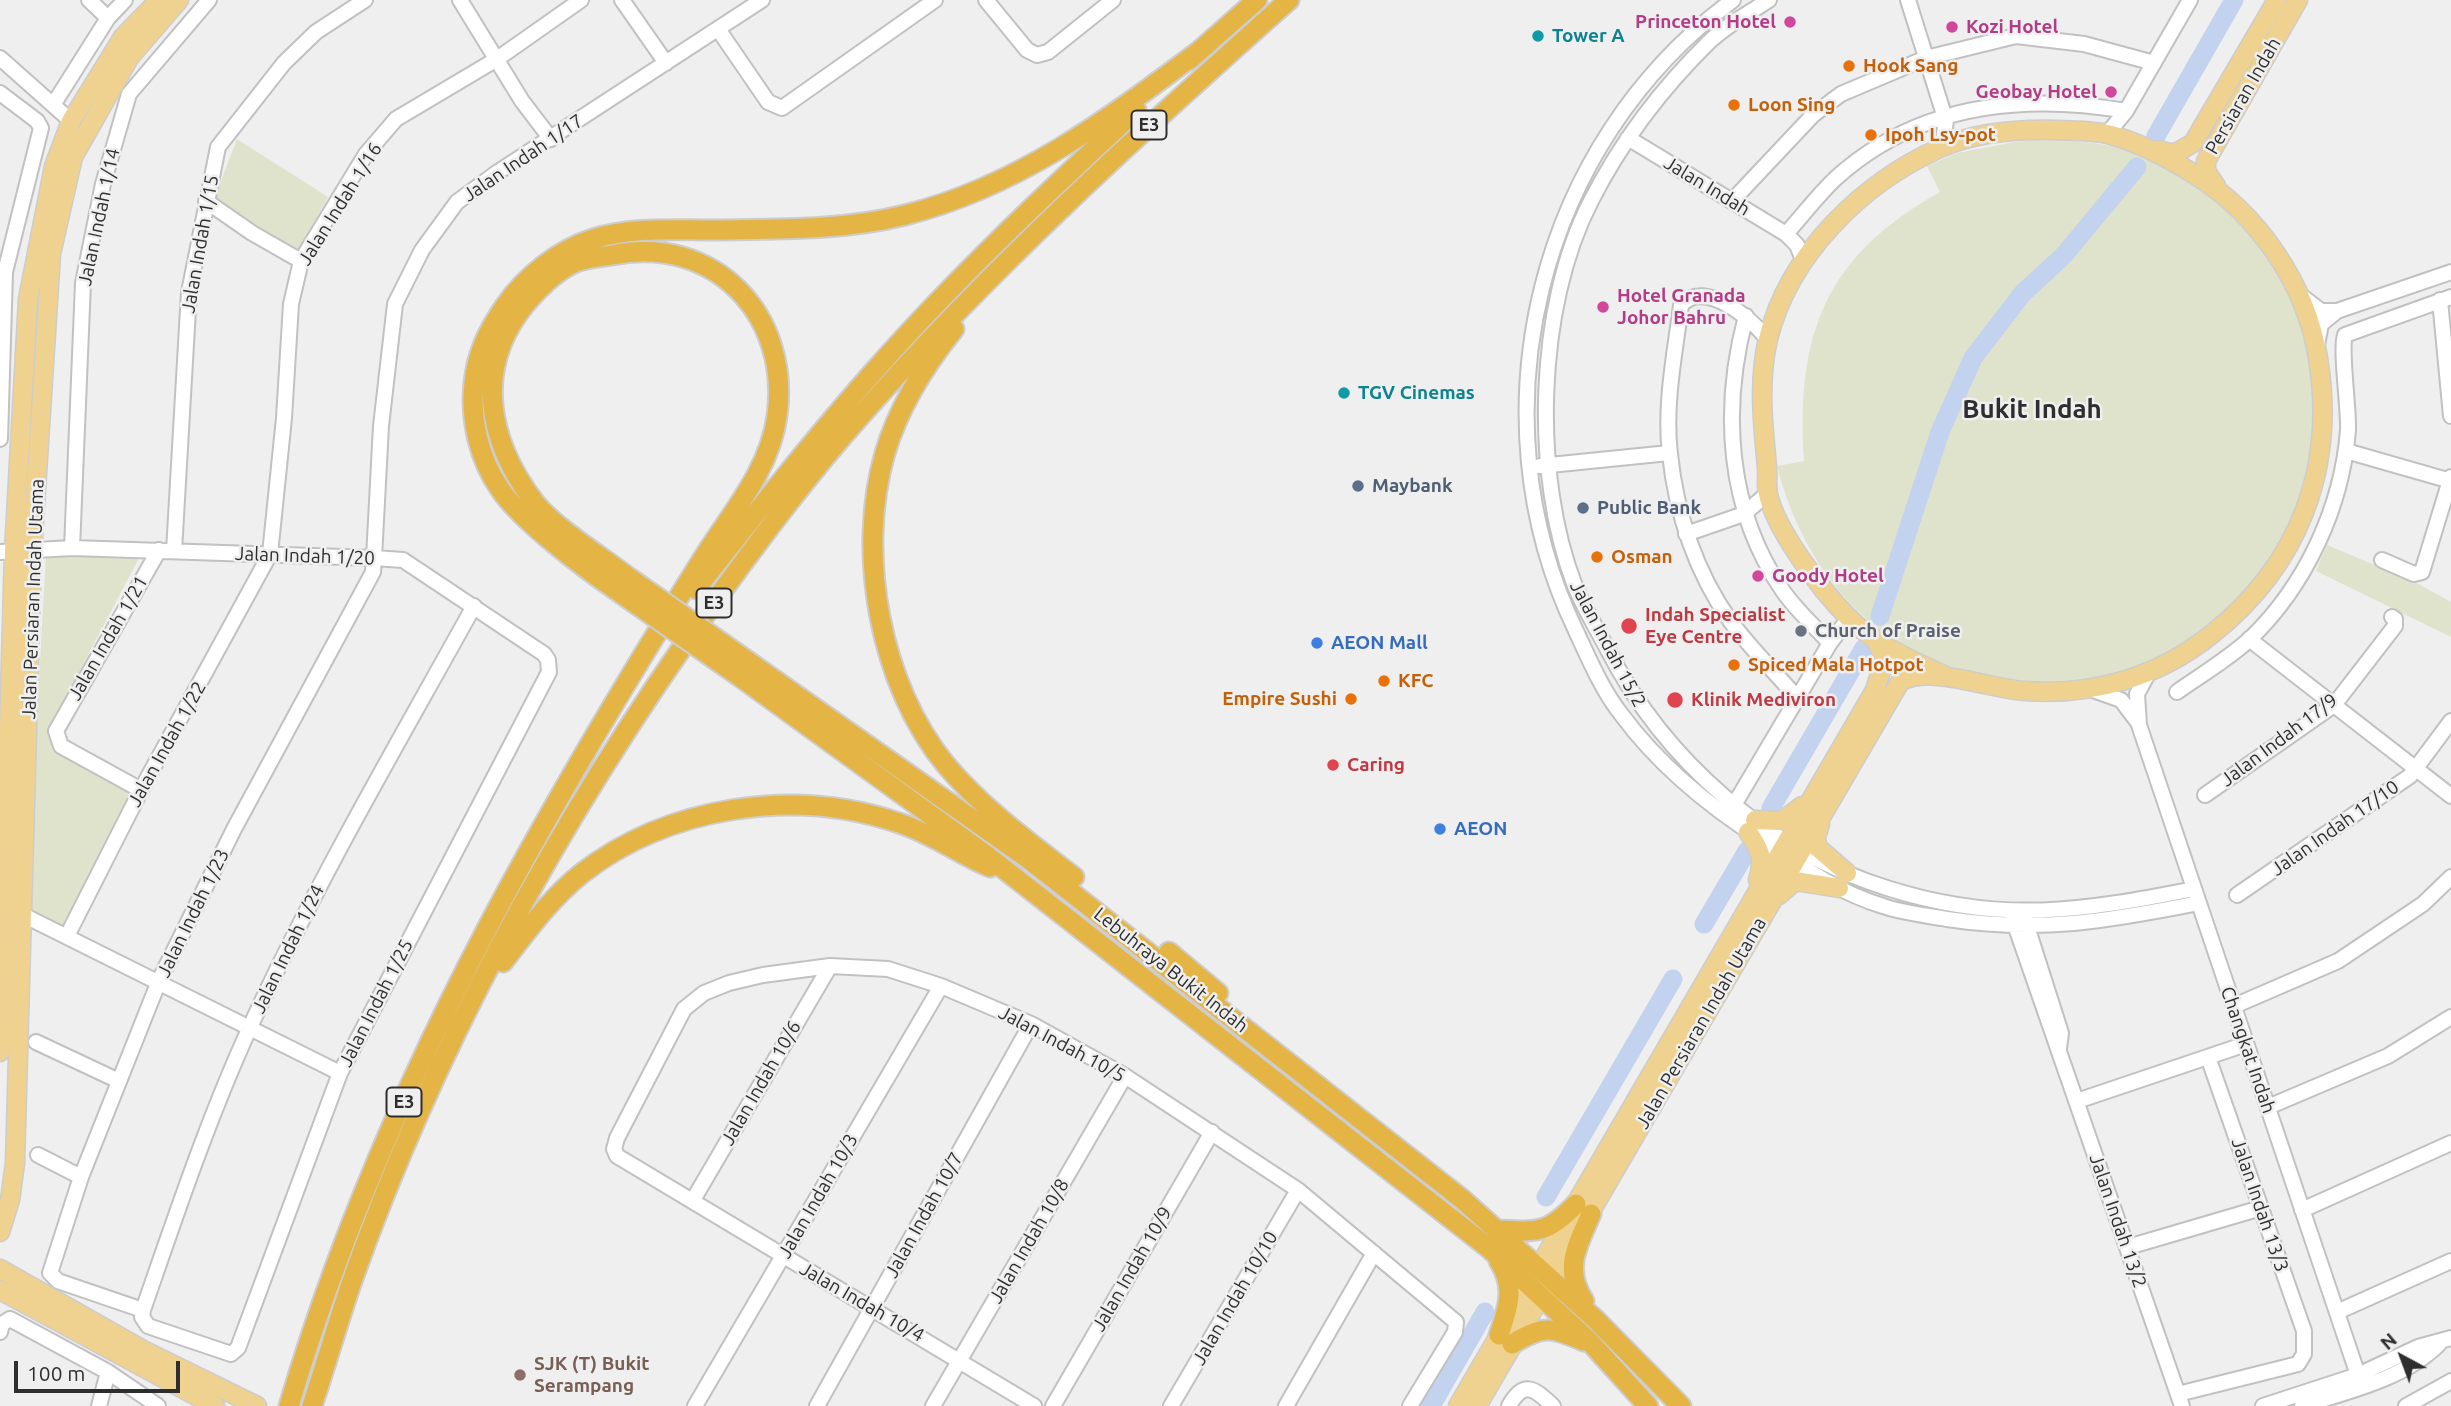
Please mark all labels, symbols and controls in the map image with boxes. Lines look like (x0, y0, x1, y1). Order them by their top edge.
place label: Princeton Hotel (1635, 11, 1776, 33)
marker: Princeton Hotel (1782, 14, 1798, 30)
place label: Kozi Hotel (1966, 16, 2058, 38)
marker: Kozi Hotel (1944, 19, 1960, 35)
place label: Tower A (1552, 25, 1625, 47)
marker: Tower A (1530, 28, 1546, 44)
street label: Persiaran Indah (2200, 34, 2286, 158)
place label: Hook Sang (1863, 55, 1958, 77)
marker: Hook Sang (1841, 58, 1857, 74)
place label: Geobay Hotel (1976, 81, 2097, 103)
marker: Geobay Hotel (2103, 84, 2119, 100)
place label: Loon Sing (1748, 94, 1835, 116)
marker: Loon Sing (1726, 97, 1742, 113)
street label: Jalan Indah 1/17 (459, 109, 587, 207)
road number: E3 (1132, 110, 1166, 140)
place label: Ipoh Lsy-pot (1885, 124, 1996, 146)
marker: Ipoh Lsy-pot (1863, 127, 1879, 143)
street label: Jalan Indah 1/16 (293, 139, 387, 269)
street label: Jalan Indah 1/14 (73, 146, 125, 288)
street label: Jalan Indah (1660, 151, 1754, 221)
street label: Jalan Indah 1/15 (177, 173, 223, 315)
place label: Hotel Granada Johor Bahru (1617, 285, 1746, 329)
marker: Hotel Granada Johor Bahru (1595, 299, 1611, 315)
place label: TGV Cinemas (1358, 382, 1475, 404)
marker: TGV Cinemas (1336, 385, 1352, 401)
district label: Bukit Indah (1962, 393, 2102, 425)
place label: Maybank (1372, 475, 1453, 497)
street label: Jalan Persiaran Indah Utama (17, 478, 49, 720)
marker: Maybank (1350, 478, 1366, 494)
place label: Public Bank (1597, 497, 1701, 519)
marker: Public Bank (1575, 500, 1591, 516)
street label: Jalan Indah 1/20 (235, 542, 375, 570)
place label: Osman (1611, 546, 1673, 568)
marker: Osman (1589, 549, 1605, 565)
place label: Goody Hotel (1772, 565, 1884, 587)
marker: Goody Hotel (1750, 568, 1766, 584)
street label: Jalan Indah 1/21 (63, 572, 153, 704)
street label: Jalan Indah 15/2 (1565, 577, 1651, 711)
road number: E3 (696, 588, 732, 618)
place label: Indah Specialist Eye Centre (1645, 604, 1785, 648)
marker: Indah Specialist Eye Centre (1619, 616, 1639, 636)
place label: Church of Praise (1815, 620, 1961, 642)
marker: Church of Praise (1793, 623, 1809, 639)
place label: AEON Mall (1331, 632, 1428, 654)
marker: AEON Mall (1309, 635, 1325, 651)
place label: Spiced Mala Hotpot (1748, 654, 1924, 676)
marker: Spiced Mala Hotpot (1726, 657, 1742, 673)
place label: KFC (1398, 670, 1433, 692)
marker: KFC (1376, 673, 1392, 689)
street label: Jalan Indah 1/22 (123, 677, 211, 811)
place label: Empire Sushi (1222, 688, 1337, 710)
place label: Klinik Mediviron (1691, 689, 1836, 711)
street label: Jalan Indah 17/9 (2216, 689, 2342, 791)
marker: Klinik Mediviron (1665, 690, 1685, 710)
marker: Empire Sushi (1343, 691, 1359, 707)
place label: Caring (1347, 754, 1405, 776)
marker: Caring (1325, 757, 1341, 773)
street label: Jalan Indah 17/10 (2267, 775, 2403, 881)
place label: AEON (1454, 818, 1507, 840)
marker: AEON (1432, 821, 1448, 837)
street label: Jalan Indah 1/23 (152, 845, 234, 981)
street label: Jalan Indah 1/24 (247, 881, 329, 1017)
street label: Lebuhraya Bukit Indah (1089, 903, 1253, 1037)
street label: Jalan Persiaran Indah Utama (1631, 913, 1771, 1133)
street label: Jalan Indah 1/25 (334, 935, 418, 1071)
street label: Changkat Indah (2216, 984, 2280, 1116)
street label: Jalan Indah 10/5 (995, 1001, 1129, 1087)
street label: Jalan Indah 10/6 (716, 1017, 806, 1149)
road number: E3 (386, 1087, 422, 1116)
street label: Jalan Indah 10/3 (773, 1130, 863, 1262)
street label: Jalan Indah 13/3 (2226, 1135, 2294, 1275)
street label: Jalan Indah 10/7 (880, 1148, 968, 1282)
street label: Jalan Indah 13/2 (2084, 1151, 2152, 1291)
street label: Jalan Indah 10/8 (984, 1175, 1074, 1307)
street label: Jalan Indah 10/9 (1087, 1203, 1177, 1335)
street label: Jalan Indah 10/10 (1187, 1227, 1283, 1369)
street label: Jalan Indah 10/4 (796, 1257, 928, 1347)
north arrow (2367, 1322, 2437, 1392)
text: N (2376, 1328, 2401, 1354)
scale bar (18, 1346, 184, 1390)
place label: SJK (T) Bukit Serampang (534, 1353, 650, 1397)
text: 100 m (27, 1361, 85, 1385)
marker: SJK (T) Bukit Serampang (512, 1367, 528, 1383)

